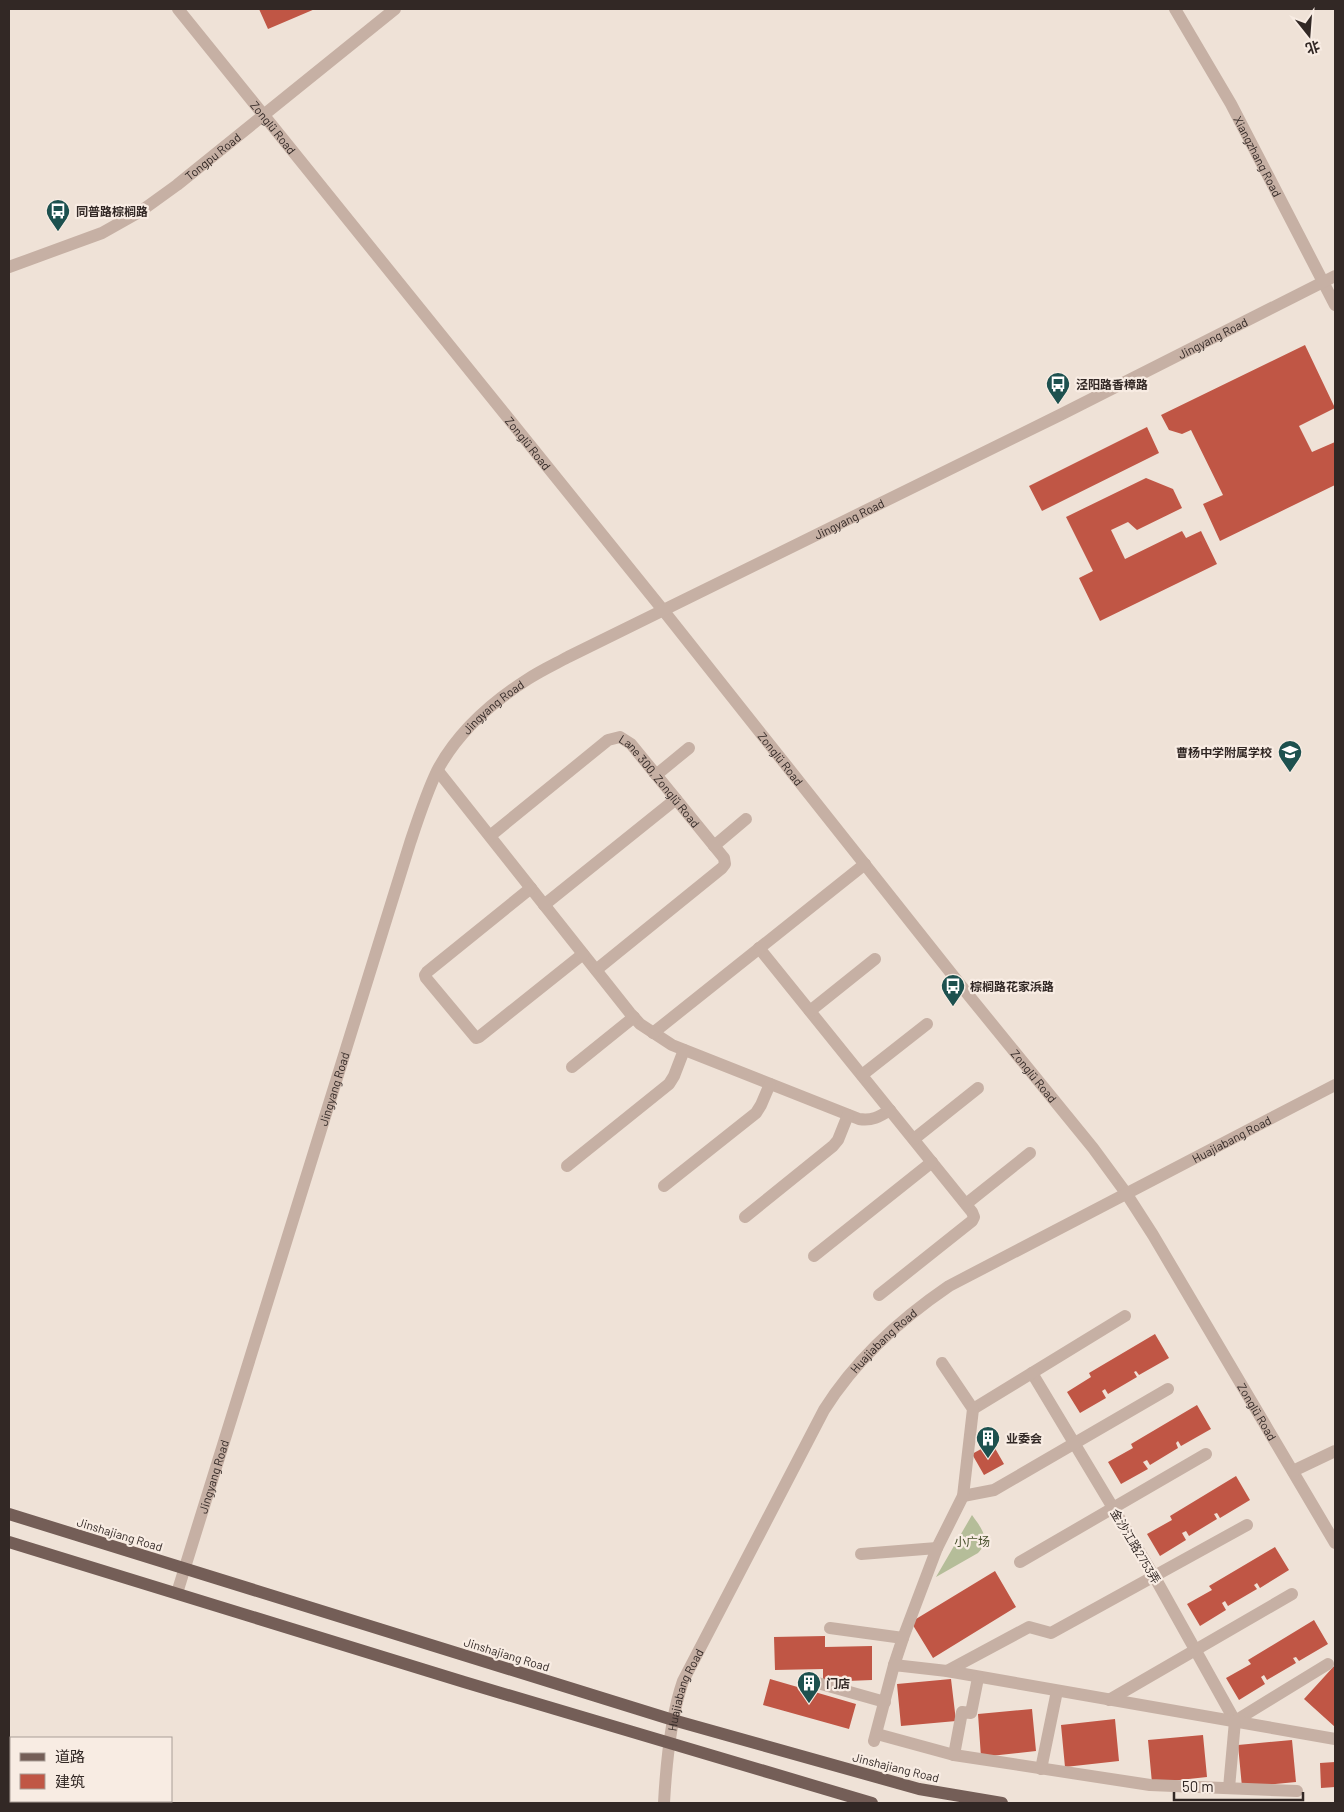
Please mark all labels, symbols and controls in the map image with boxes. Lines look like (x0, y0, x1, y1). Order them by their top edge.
north arrow (1284, 10, 1334, 60)
text: 北 (1304, 38, 1322, 58)
street label: Zonglü Road (248, 98, 299, 157)
street label: Xiangzhang Road (1231, 113, 1285, 199)
street label: Tongpu Road (182, 130, 243, 183)
bus stop icon: 同普路棕榈路 (45, 198, 71, 232)
place label: 同普路棕榈路 (76, 204, 148, 218)
street label: Jingyang Road (1175, 314, 1250, 361)
bus stop icon: 泾阳路香樟路 (1045, 371, 1071, 405)
place label: 泾阳路香樟路 (1076, 377, 1148, 391)
street label: Zonglü Road (503, 414, 554, 473)
street label: Jingyang Road (812, 496, 886, 542)
street label: Jingyang Road (459, 677, 526, 737)
street label: Zonglü Road (755, 729, 806, 788)
street label: Lane 300, Zonglü Road (617, 731, 703, 830)
school or university icon: 曹杨中学附属学校 (1277, 739, 1303, 773)
place label: 曹杨中学附属学校 (1176, 745, 1272, 759)
bus stop icon: 棕榈路花家浜路 (940, 973, 966, 1007)
place label: 棕榈路花家浜路 (970, 979, 1054, 993)
street label: Zonglü Road (1009, 1047, 1060, 1105)
street label: Jingyang Road (316, 1050, 352, 1127)
street label: Huajiabang Road (1189, 1113, 1273, 1165)
street label: Huajiabang Road (847, 1305, 919, 1376)
street label: Zonglü Road (1235, 1380, 1280, 1443)
building icon: 业委会 (975, 1425, 1001, 1459)
place label: 业委会 (1006, 1431, 1042, 1445)
street label: Jingyang Road (195, 1438, 231, 1515)
street label: 金沙江路2753弄 (1108, 1506, 1164, 1586)
street label: Jinshajiang Road (76, 1514, 164, 1554)
park label: 小广场 (954, 1534, 990, 1548)
street label: Jinshajiang Road (463, 1634, 551, 1674)
street label: Huajiabang Road (664, 1646, 706, 1732)
building icon: 门店 (796, 1670, 822, 1704)
place label: 门店 (826, 1676, 850, 1690)
legend (10, 1737, 172, 1802)
text: 道路 (55, 1747, 85, 1765)
street label: Jinshajiang Road (851, 1749, 941, 1785)
scale bar (1174, 1770, 1303, 1802)
text: 建筑 (55, 1772, 85, 1790)
text: 50 m (1182, 1777, 1214, 1795)

